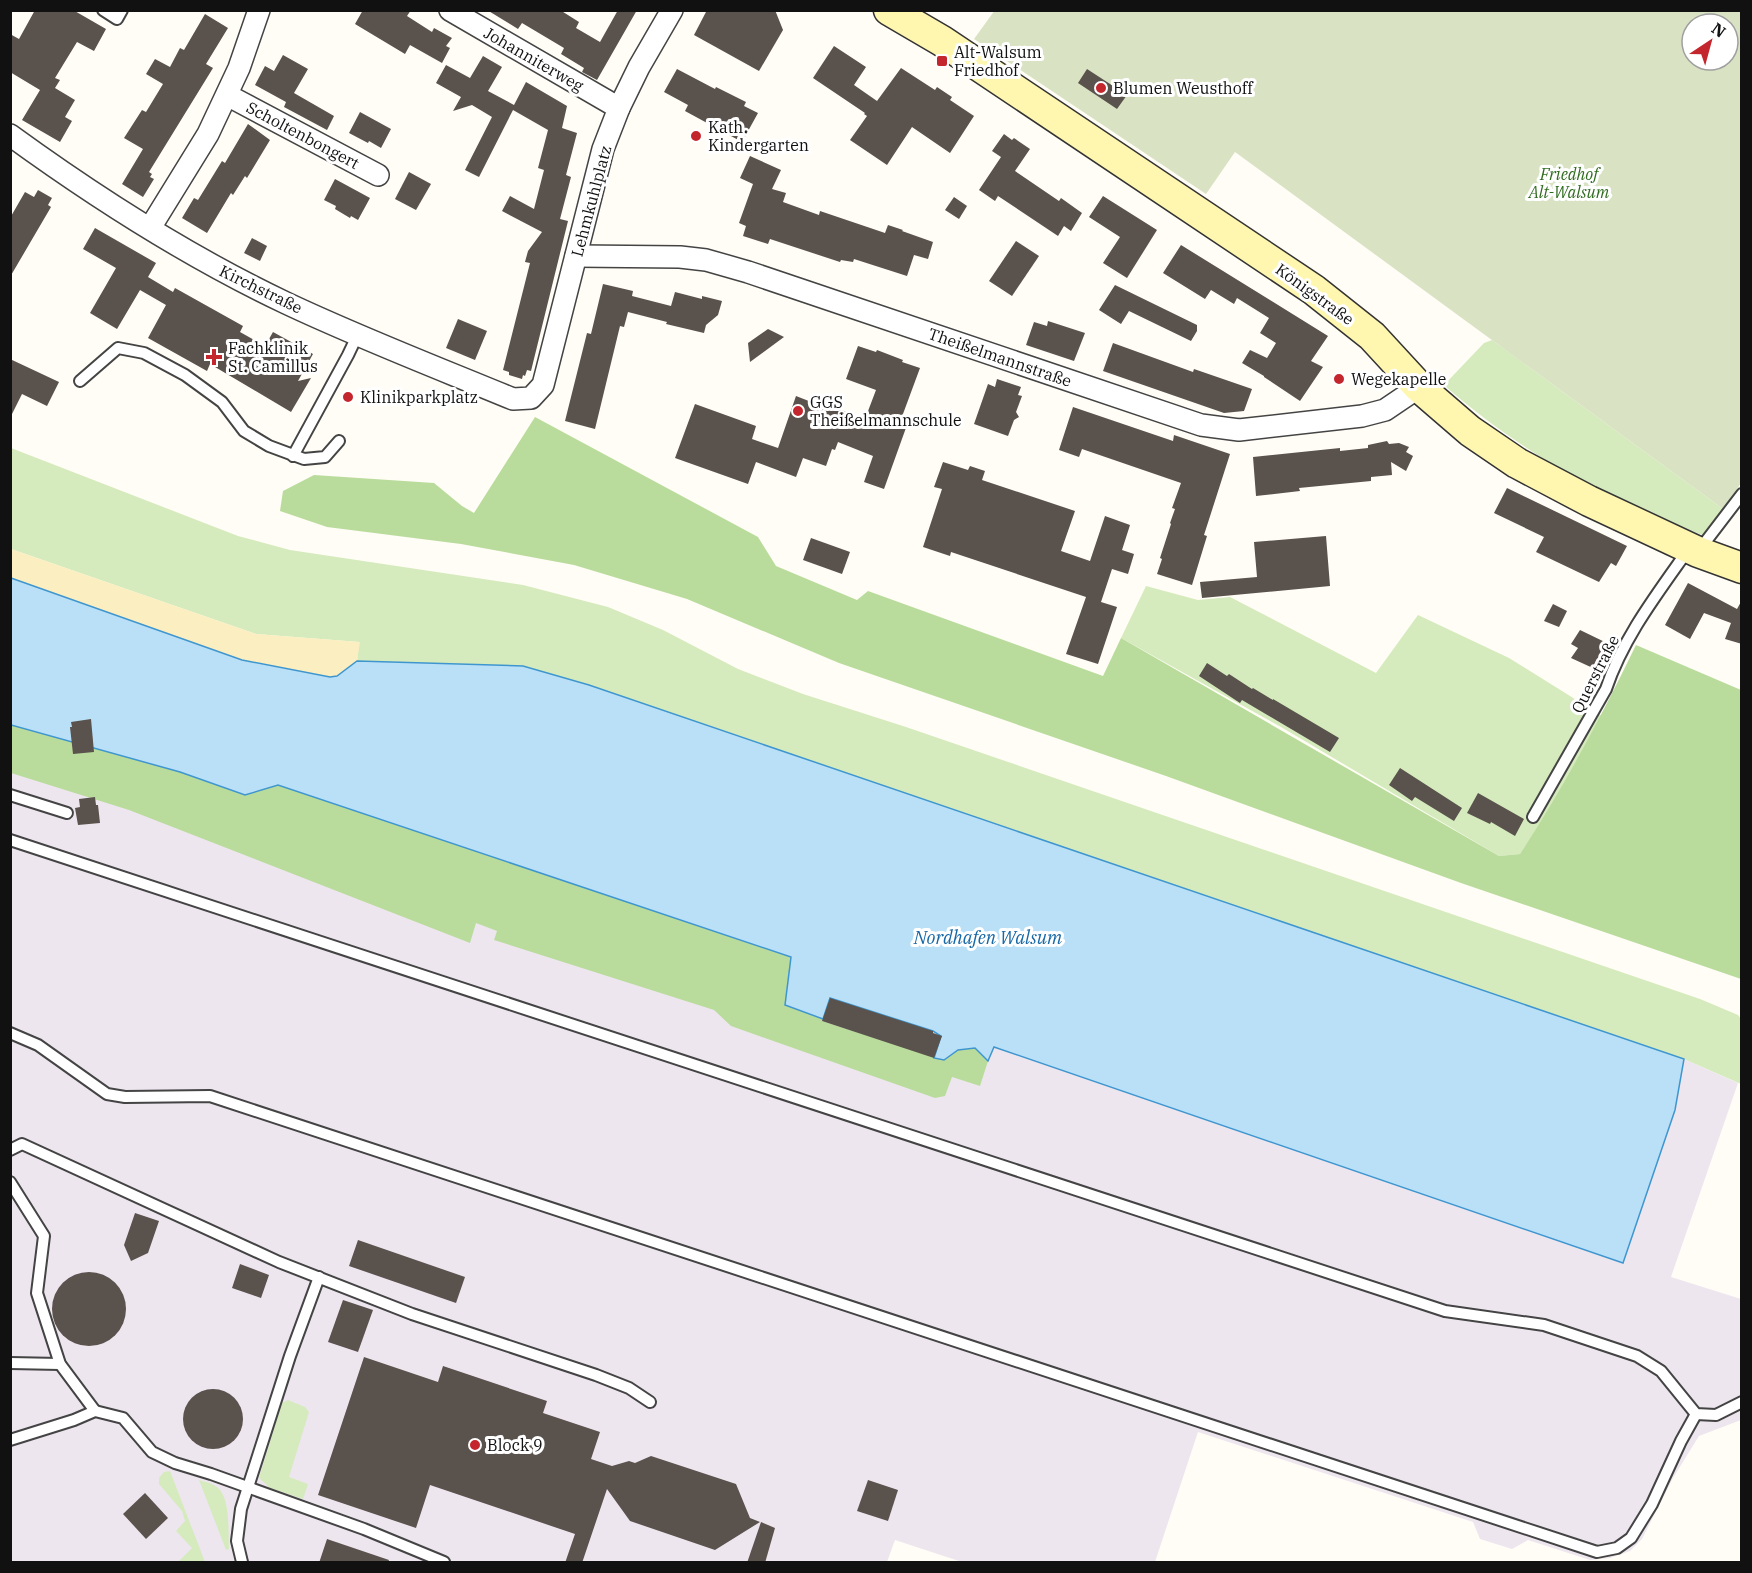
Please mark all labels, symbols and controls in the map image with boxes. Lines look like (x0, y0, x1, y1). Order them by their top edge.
north arrow (1680, 12, 1740, 72)
text: N (1708, 18, 1730, 42)
street label: Johanniterweg (481, 22, 588, 96)
place label: Alt-Walsum Friedhof (954, 42, 1042, 80)
marker: Alt-Walsum Friedhof (935, 54, 949, 68)
place label: Blumen Weusthoff (1113, 78, 1254, 98)
marker: Blumen Weusthoff (1094, 81, 1108, 95)
street label: Scholtenbongert (243, 97, 363, 173)
place label: Kath. Kindergarten (708, 117, 809, 155)
marker: Kath. Kindergarten (689, 129, 703, 143)
street label: Lehmkuhlplatz (567, 143, 615, 259)
park label: Friedhof Alt-Walsum (1528, 164, 1610, 202)
street label: Königstraße (1272, 259, 1358, 329)
street label: Kirchstraße (216, 260, 306, 318)
street label: Theißelmannstraße (926, 323, 1074, 391)
place label: Fachklinik St. Camillus (228, 338, 318, 376)
marker: Fachklinik St. Camillus (205, 348, 223, 366)
place label: Wegekapelle (1351, 369, 1446, 389)
marker: Wegekapelle (1332, 372, 1346, 386)
place label: Klinikparkplatz (360, 387, 478, 407)
marker: Klinikparkplatz (341, 390, 355, 404)
place label: GGS Theißelmannschule (810, 392, 962, 430)
marker: GGS Theißelmannschule (791, 404, 805, 418)
street label: Querstraße (1567, 632, 1623, 716)
water label: Nordhafen Walsum (913, 926, 1062, 949)
place label: Block 9 (487, 1435, 543, 1455)
marker: Block 9 (468, 1438, 482, 1452)

